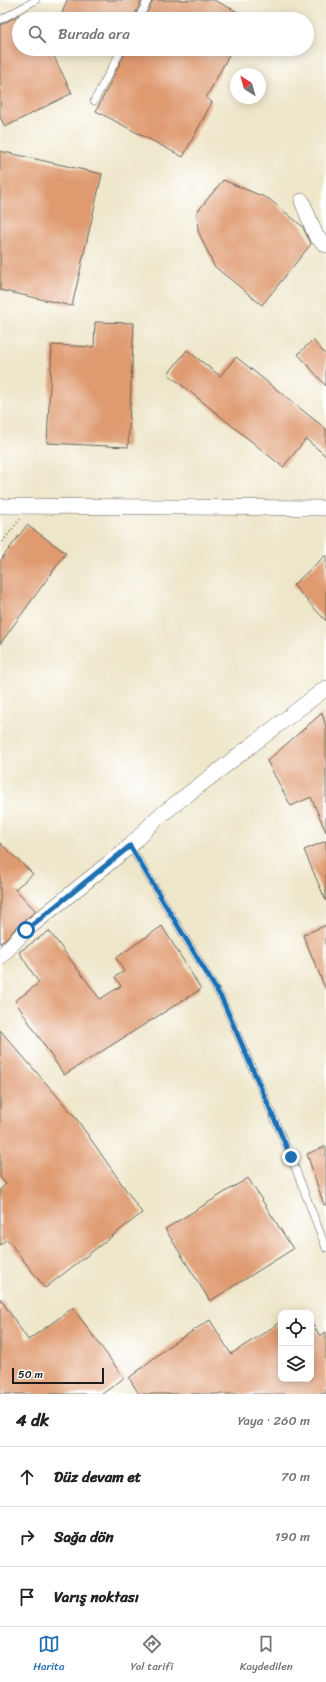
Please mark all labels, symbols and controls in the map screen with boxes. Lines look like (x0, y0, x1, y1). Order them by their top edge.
search box (12, 12, 314, 56)
text: Burada ara (58, 21, 130, 47)
icon: search (26, 23, 48, 45)
north arrow (230, 68, 266, 104)
route start (17, 921, 35, 939)
route end (282, 1148, 300, 1166)
map controls (278, 1310, 314, 1382)
button: locate (278, 1310, 314, 1346)
button: layers (278, 1346, 314, 1382)
text: 50 m (18, 1365, 43, 1384)
scale bar (12, 1366, 104, 1385)
text: 4 dk (16, 1405, 49, 1435)
text: Yaya · 260 m (238, 1409, 310, 1432)
text: Düz devam et (54, 1464, 141, 1490)
text: 70 m (281, 1465, 310, 1488)
icon: ahead (16, 1466, 38, 1488)
text: Sağa dön (54, 1524, 114, 1550)
text: 190 m (275, 1525, 310, 1548)
icon: right (16, 1526, 38, 1548)
text: Varış noktası (54, 1584, 139, 1610)
icon: arrive (16, 1586, 38, 1608)
tab: Harita (33, 1633, 64, 1676)
tab: Yol tarifi (131, 1633, 173, 1676)
tab: Kaydedilen (240, 1633, 293, 1676)

